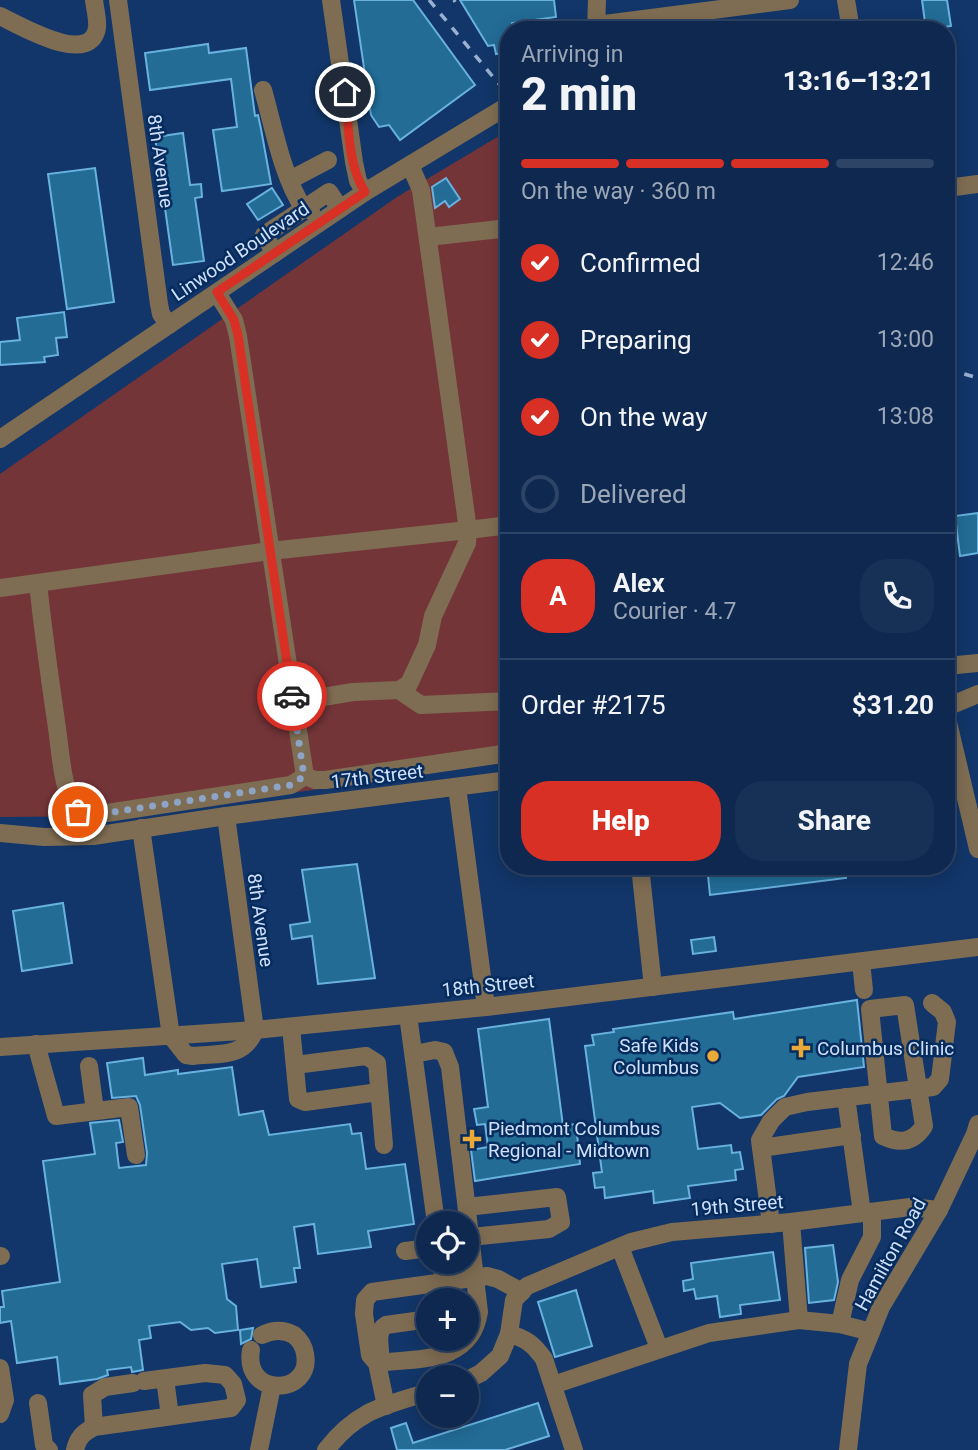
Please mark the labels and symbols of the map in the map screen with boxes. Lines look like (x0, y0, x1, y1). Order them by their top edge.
pin (315, 62, 375, 122)
street label: 8th Avenue (143, 113, 178, 209)
street label: Linwood Boulevard (167, 197, 313, 306)
courier (257, 661, 327, 731)
street label: 17th Street (330, 759, 425, 794)
pin (48, 782, 108, 842)
street label: 8th Avenue (243, 872, 278, 968)
street label: 18th Street (441, 969, 535, 1002)
place label: Safe Kids Columbus (613, 1034, 699, 1079)
place label: Columbus Clinic (817, 1037, 954, 1060)
marker: Columbus Clinic (791, 1038, 811, 1058)
marker: Safe Kids Columbus (705, 1048, 721, 1064)
place label: Piedmont Columbus Regional - Midtown (488, 1117, 660, 1162)
marker: Piedmont Columbus Regional - Midtown (462, 1129, 482, 1149)
street label: 19th Street (690, 1190, 784, 1221)
street label: Hamilton Road (850, 1194, 931, 1315)

